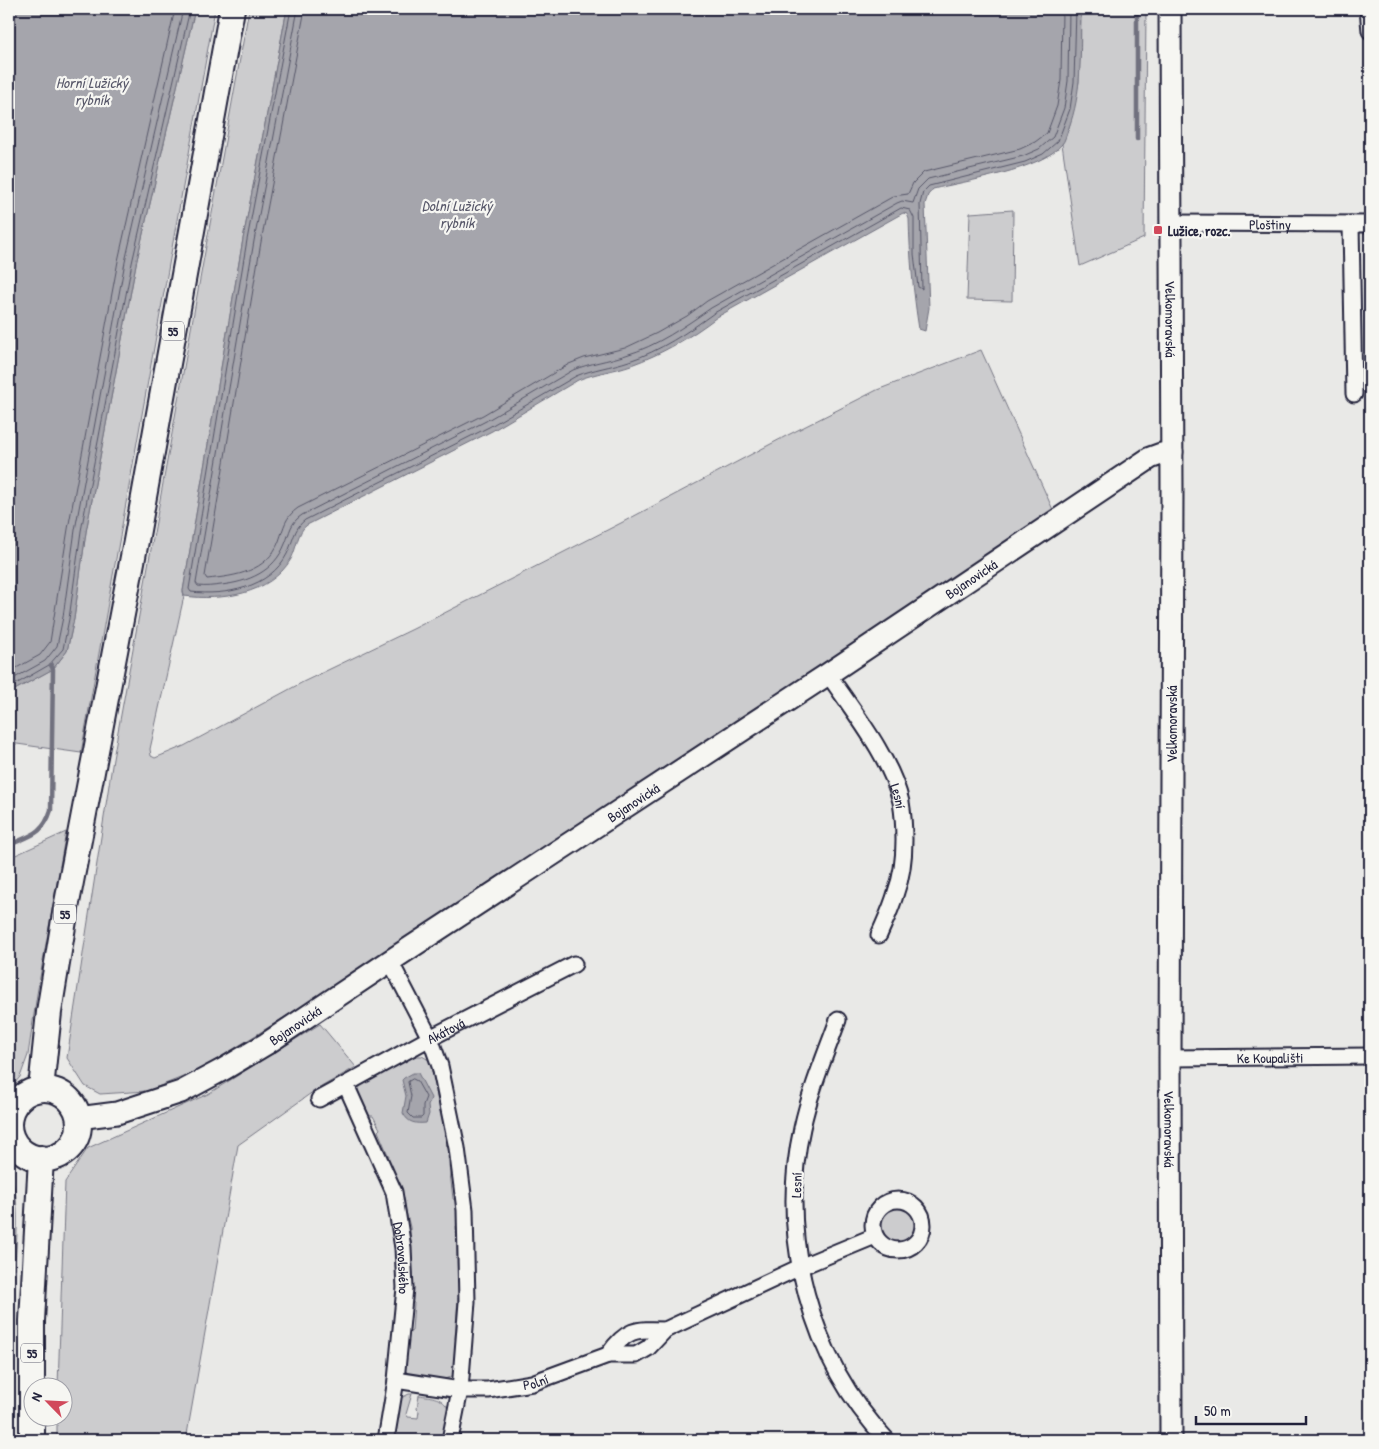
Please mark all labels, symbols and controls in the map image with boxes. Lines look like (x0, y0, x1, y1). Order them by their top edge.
water label: Horní Lužický rybník (56, 72, 130, 110)
water label: Dolní Lužický rybník (422, 195, 494, 233)
street label: Ploštiny (1249, 214, 1291, 234)
place label: Lužice, rozc. (1168, 221, 1230, 240)
marker: Lužice, rozc. (1152, 224, 1164, 236)
street label: Velkomoravská (1162, 280, 1181, 358)
road number: 55 (162, 322, 184, 341)
street label: Bojanovická (941, 554, 1001, 603)
street label: Velkomoravská (1162, 685, 1181, 762)
street label: Bojanovická (603, 777, 663, 826)
street label: Lesní (887, 781, 911, 810)
road number: 55 (54, 904, 76, 924)
street label: Bojanovická (265, 1000, 325, 1049)
street label: Akátová (423, 1012, 468, 1048)
street label: Ke Koupališti (1237, 1047, 1303, 1067)
street label: Velkomoravská (1161, 1090, 1180, 1168)
street label: Lesní (786, 1172, 806, 1198)
street label: Dobrovolského (389, 1221, 415, 1295)
road number: 55 (21, 1344, 43, 1362)
street label: Polní (521, 1368, 551, 1394)
north arrow (22, 1376, 72, 1426)
text: N (25, 1389, 46, 1404)
scale bar (1196, 1394, 1306, 1426)
text: 50 m (1204, 1400, 1231, 1421)

